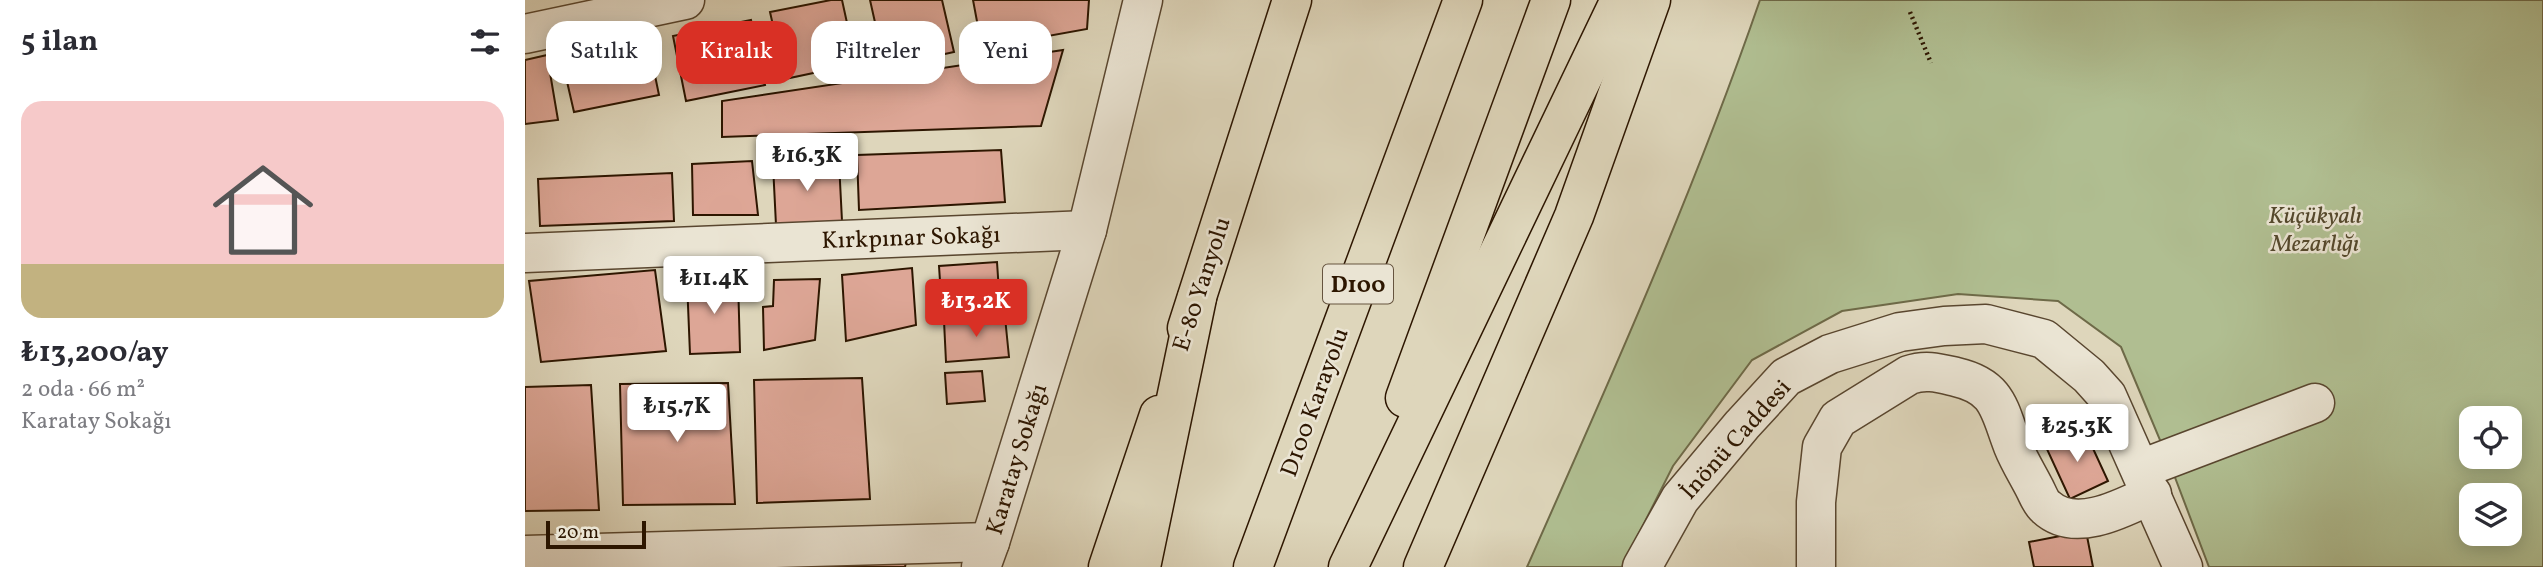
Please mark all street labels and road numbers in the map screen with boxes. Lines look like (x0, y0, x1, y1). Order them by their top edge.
street label: E-80 Yanyolu (1165, 213, 1241, 356)
street label: Kırkpınar Sokağı (821, 219, 1001, 259)
road number: D100 (1323, 264, 1393, 304)
street label: D100 Karayolu (1273, 323, 1359, 482)
street label: İnönü Caddesi (1673, 373, 1800, 508)
street label: Karatay Sokağı (979, 380, 1057, 540)

